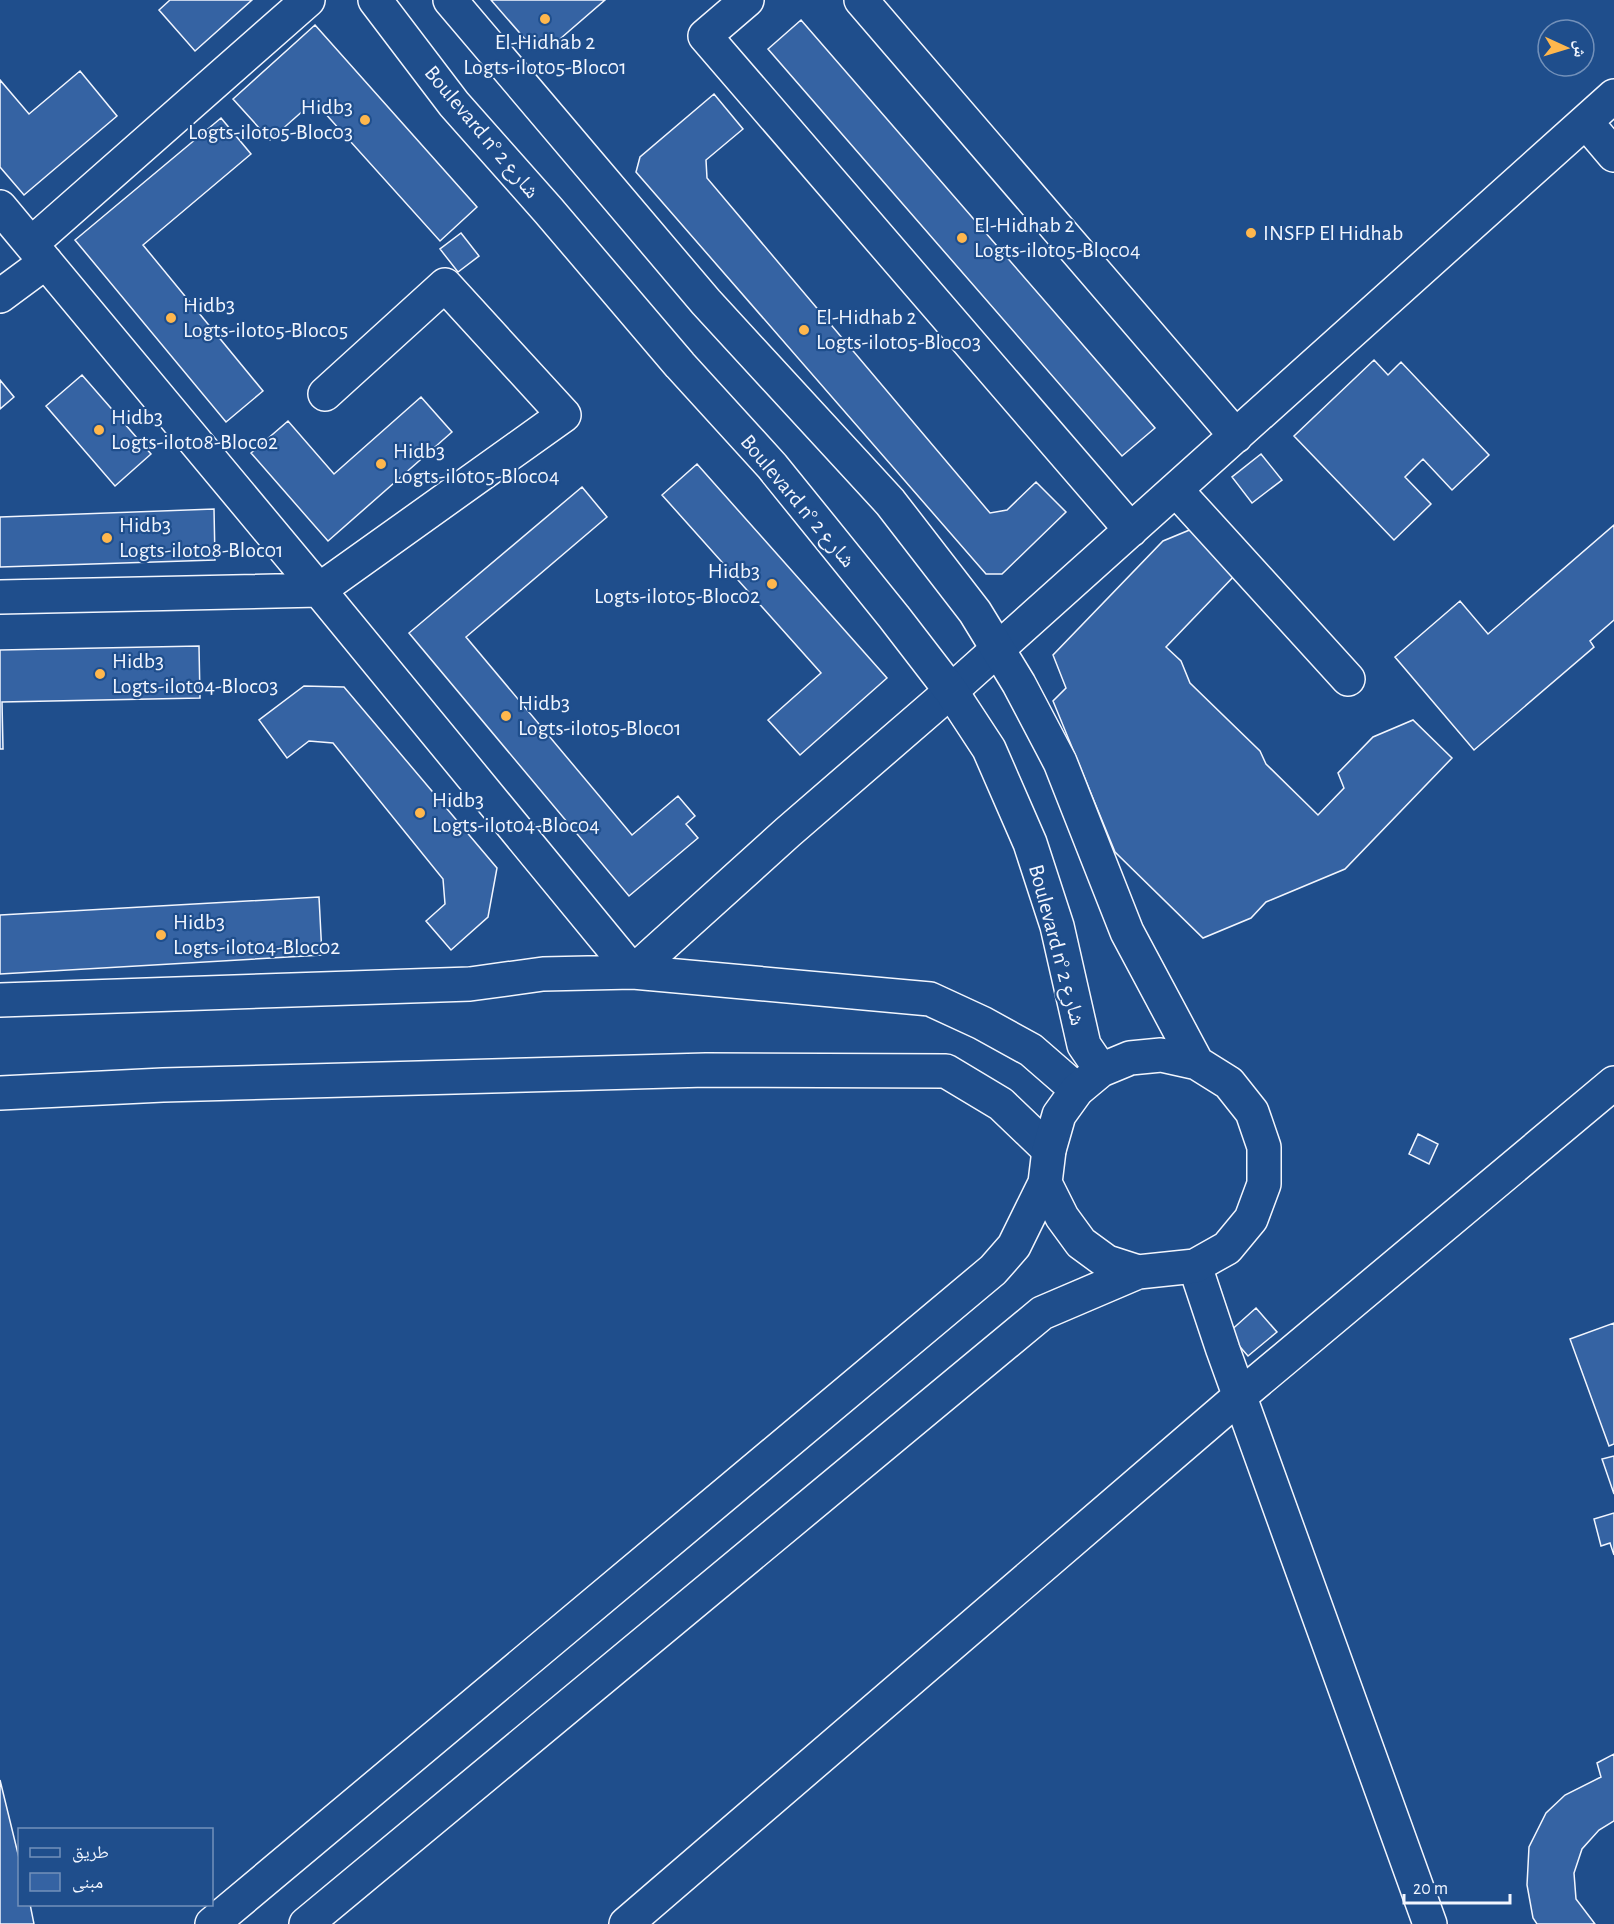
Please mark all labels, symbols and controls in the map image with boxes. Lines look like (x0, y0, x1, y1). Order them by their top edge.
marker: El-Hidhab 2 Logts-ilot05-Bloc01 (538, 12, 552, 26)
north arrow (1536, 18, 1596, 78)
place label: El-Hidhab 2 Logts-ilot05-Bloc01 (463, 31, 627, 78)
text: ش (1570, 40, 1589, 58)
street label: Boulevard n° شارع 2 (419, 61, 544, 204)
place label: Hidb3 Logts-ilot05-Bloc03 (188, 96, 353, 143)
marker: Hidb3 Logts-ilot05-Bloc03 (358, 113, 372, 127)
place label: El-Hidhab 2 Logts-ilot05-Bloc04 (974, 214, 1140, 261)
place label: INSFP El Hidhab (1263, 222, 1403, 244)
marker: INSFP El Hidhab (1244, 226, 1258, 240)
marker: El-Hidhab 2 Logts-ilot05-Bloc04 (955, 231, 969, 245)
place label: Hidb3 Logts-ilot05-Bloc05 (183, 294, 348, 341)
place label: El-Hidhab 2 Logts-ilot05-Bloc03 (816, 306, 981, 353)
marker: Hidb3 Logts-ilot05-Bloc05 (164, 311, 178, 325)
marker: El-Hidhab 2 Logts-ilot05-Bloc03 (797, 323, 811, 337)
place label: Hidb3 Logts-ilot08-Bloc02 (111, 406, 278, 453)
marker: Hidb3 Logts-ilot08-Bloc02 (92, 423, 106, 437)
street label: Boulevard n° شارع 2 (735, 430, 860, 573)
place label: Hidb3 Logts-ilot05-Bloc04 (393, 440, 559, 487)
marker: Hidb3 Logts-ilot05-Bloc04 (374, 457, 388, 471)
place label: Hidb3 Logts-ilot08-Bloc01 (119, 514, 284, 561)
marker: Hidb3 Logts-ilot08-Bloc01 (100, 531, 114, 545)
place label: Hidb3 Logts-ilot05-Bloc02 (594, 560, 760, 607)
marker: Hidb3 Logts-ilot05-Bloc02 (765, 577, 779, 591)
place label: Hidb3 Logts-ilot04-Bloc03 (112, 650, 278, 697)
marker: Hidb3 Logts-ilot04-Bloc03 (93, 667, 107, 681)
place label: Hidb3 Logts-ilot05-Bloc01 (518, 692, 681, 739)
marker: Hidb3 Logts-ilot05-Bloc01 (499, 709, 513, 723)
place label: Hidb3 Logts-ilot04-Bloc04 (432, 789, 600, 836)
marker: Hidb3 Logts-ilot04-Bloc04 (413, 806, 427, 820)
street label: Boulevard n° شارع 2 (1023, 862, 1089, 1028)
place label: Hidb3 Logts-ilot04-Bloc02 (173, 911, 340, 958)
marker: Hidb3 Logts-ilot04-Bloc02 (154, 928, 168, 942)
legend (18, 1828, 213, 1906)
text: طريق (72, 1844, 109, 1863)
scale bar (1404, 1867, 1510, 1905)
text: مبنى (72, 1874, 103, 1893)
text: 20 m (1413, 1880, 1448, 1898)

